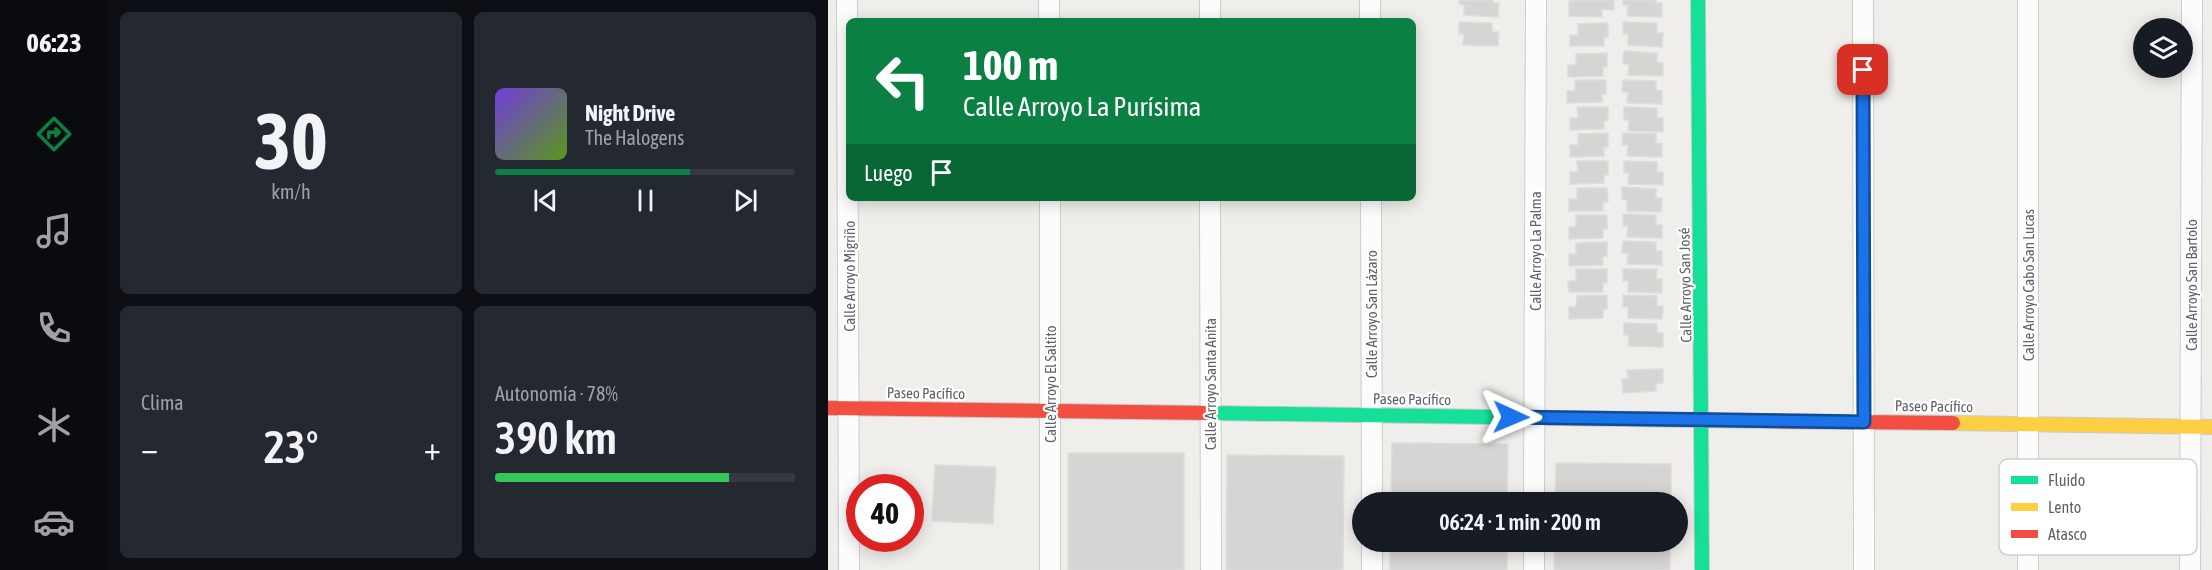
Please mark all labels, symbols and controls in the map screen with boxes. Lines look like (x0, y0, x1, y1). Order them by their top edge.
map controls (2133, 18, 2193, 78)
button: layers (2133, 18, 2193, 78)
text: 06:23 (26, 27, 82, 58)
text: 100 m (963, 41, 1058, 89)
icon: left (864, 42, 942, 120)
pin (1837, 44, 1888, 95)
icon: arrive (1846, 53, 1879, 86)
text: Calle Arroyo La Purísima (963, 91, 1201, 122)
text: 30 (254, 96, 328, 186)
text: Night Drive (585, 100, 675, 126)
icon: directions (33, 113, 75, 155)
text: The Halogens (585, 126, 684, 149)
icon: arrive (925, 156, 958, 189)
text: Luego (864, 160, 913, 186)
text: km/h (271, 180, 311, 203)
icon: previous (529, 184, 562, 217)
icon: pause (629, 184, 662, 217)
icon: next (729, 184, 762, 217)
street label: Calle Arroyo La Palma (1527, 191, 1544, 311)
street label: Calle Arroyo Cabo San Lucas (2020, 209, 2037, 361)
icon: music (33, 210, 75, 252)
street label: Calle Arroyo San Bartolo (2183, 219, 2200, 351)
street label: Calle Arroyo Migriño (841, 221, 858, 331)
street label: Calle Arroyo San José (1675, 227, 1695, 343)
street label: Calle Arroyo San Lázaro (1363, 250, 1380, 378)
icon: phone (33, 307, 75, 349)
street label: Calle Arroyo Santa Anita (1202, 318, 1219, 450)
street label: Calle Arroyo El Saltito (1042, 325, 1059, 443)
text: Autonomía · 78% (495, 382, 618, 405)
street label: Paseo Pacífico (887, 384, 965, 402)
position arrow (1479, 385, 1543, 449)
street label: Paseo Pacífico (1373, 390, 1451, 408)
text: Clima (141, 391, 184, 414)
street label: Paseo Pacífico (1895, 397, 1973, 415)
icon: climate (33, 404, 75, 446)
text: 390 km (495, 412, 617, 464)
text: 23° (264, 421, 318, 473)
text: − (141, 429, 158, 467)
text: + (424, 429, 441, 467)
legend (1999, 459, 2197, 555)
text: Fluido (2048, 471, 2085, 489)
speed limit sign: 40 (846, 474, 924, 552)
text: Lento (2048, 498, 2081, 516)
icon: car (33, 501, 75, 543)
text: 06:24 · 1 min · 200 m (1439, 509, 1601, 535)
text: Atasco (2048, 525, 2087, 543)

